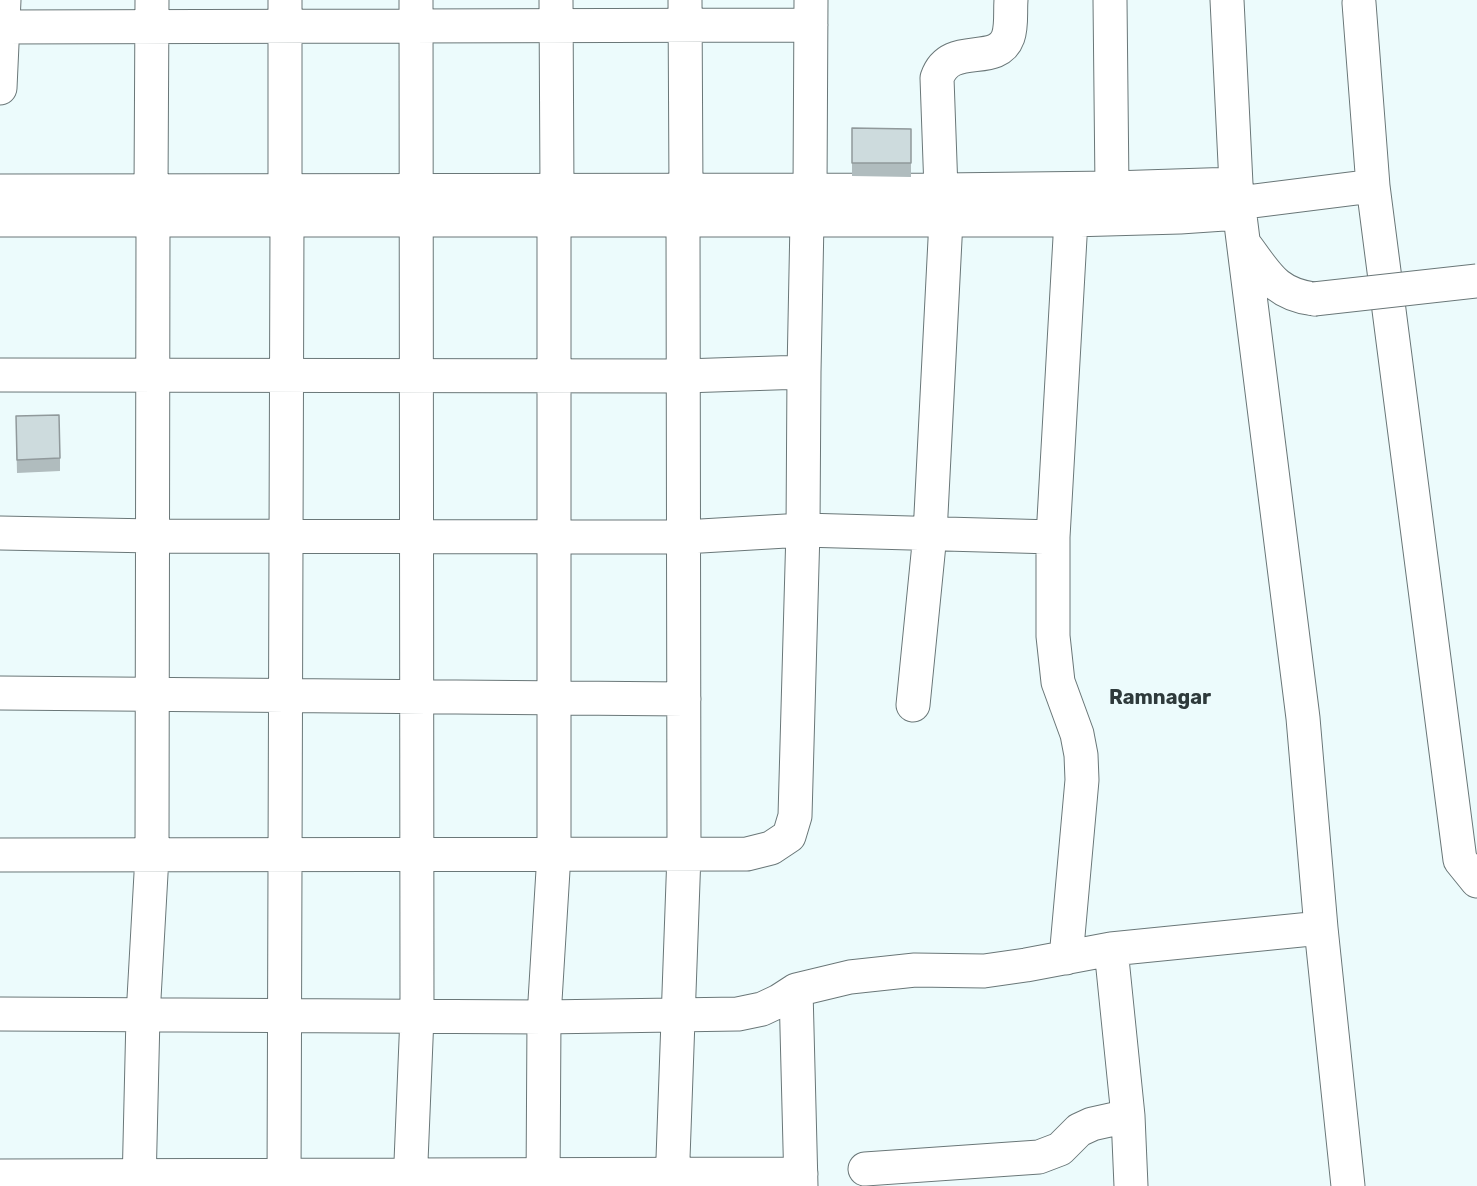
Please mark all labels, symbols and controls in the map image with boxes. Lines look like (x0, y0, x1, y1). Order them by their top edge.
district label: Ramnagar (1109, 686, 1211, 710)

